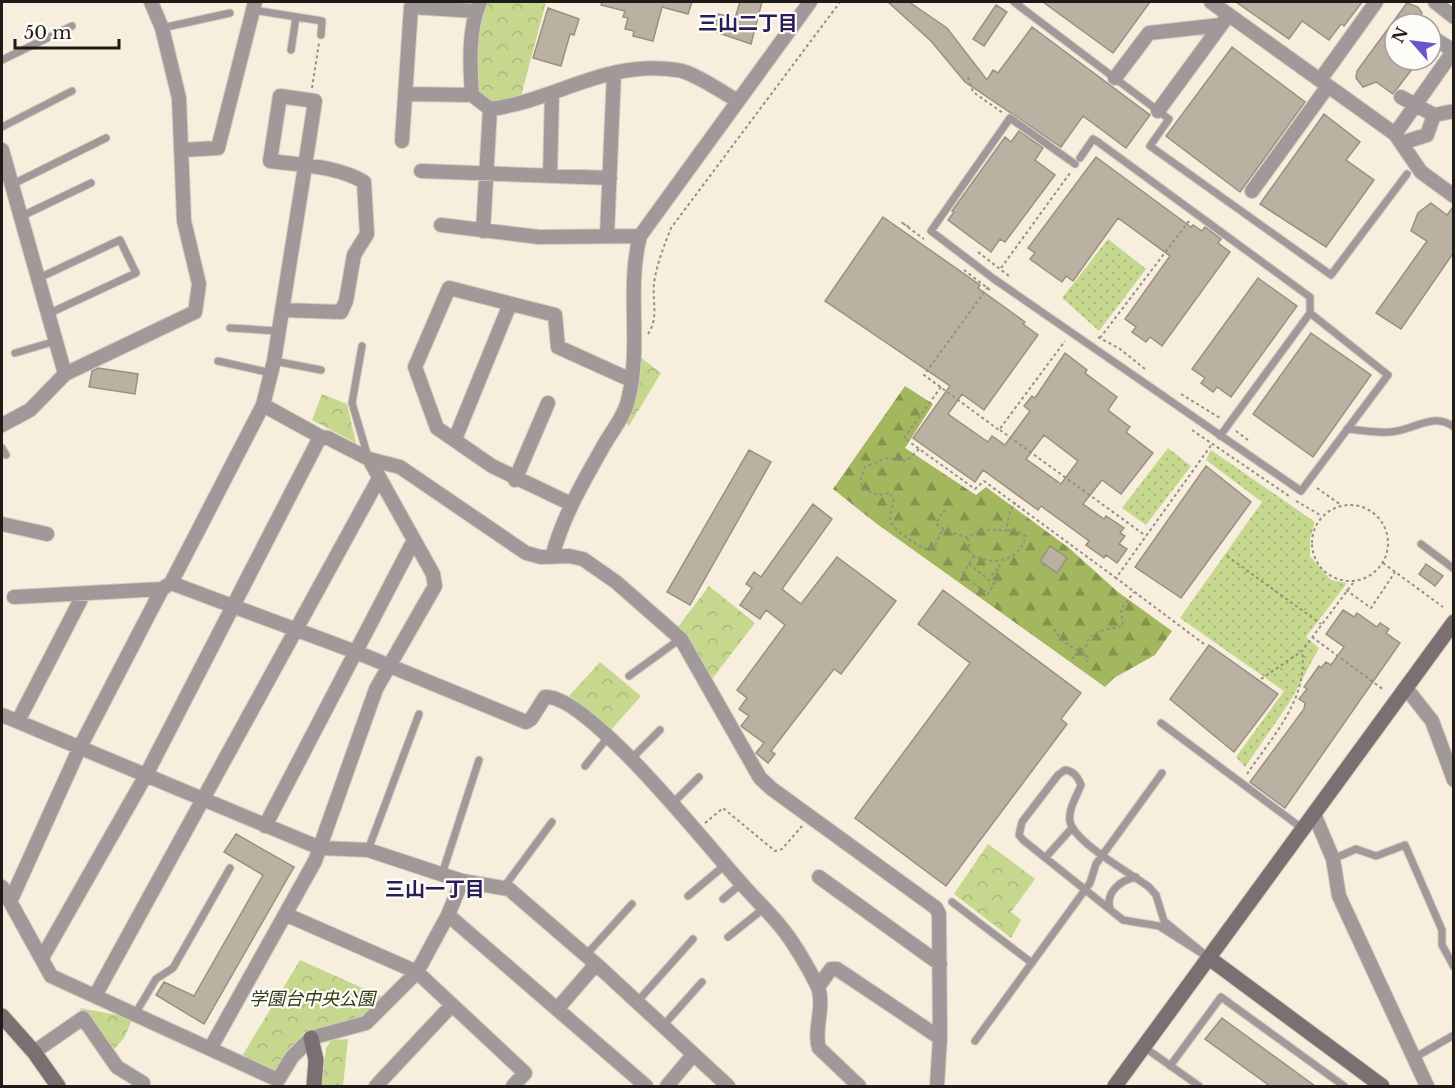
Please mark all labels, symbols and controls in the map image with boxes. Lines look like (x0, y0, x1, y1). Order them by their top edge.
district label: 三山二丁目 (698, 11, 798, 35)
scale bar (15, 12, 118, 50)
north arrow (1383, 12, 1443, 72)
text: 50 m (24, 22, 72, 44)
text: N (1387, 24, 1412, 46)
district label: 三山一丁目 (385, 877, 485, 901)
park label: 学園台中央公園 (249, 988, 378, 1010)

